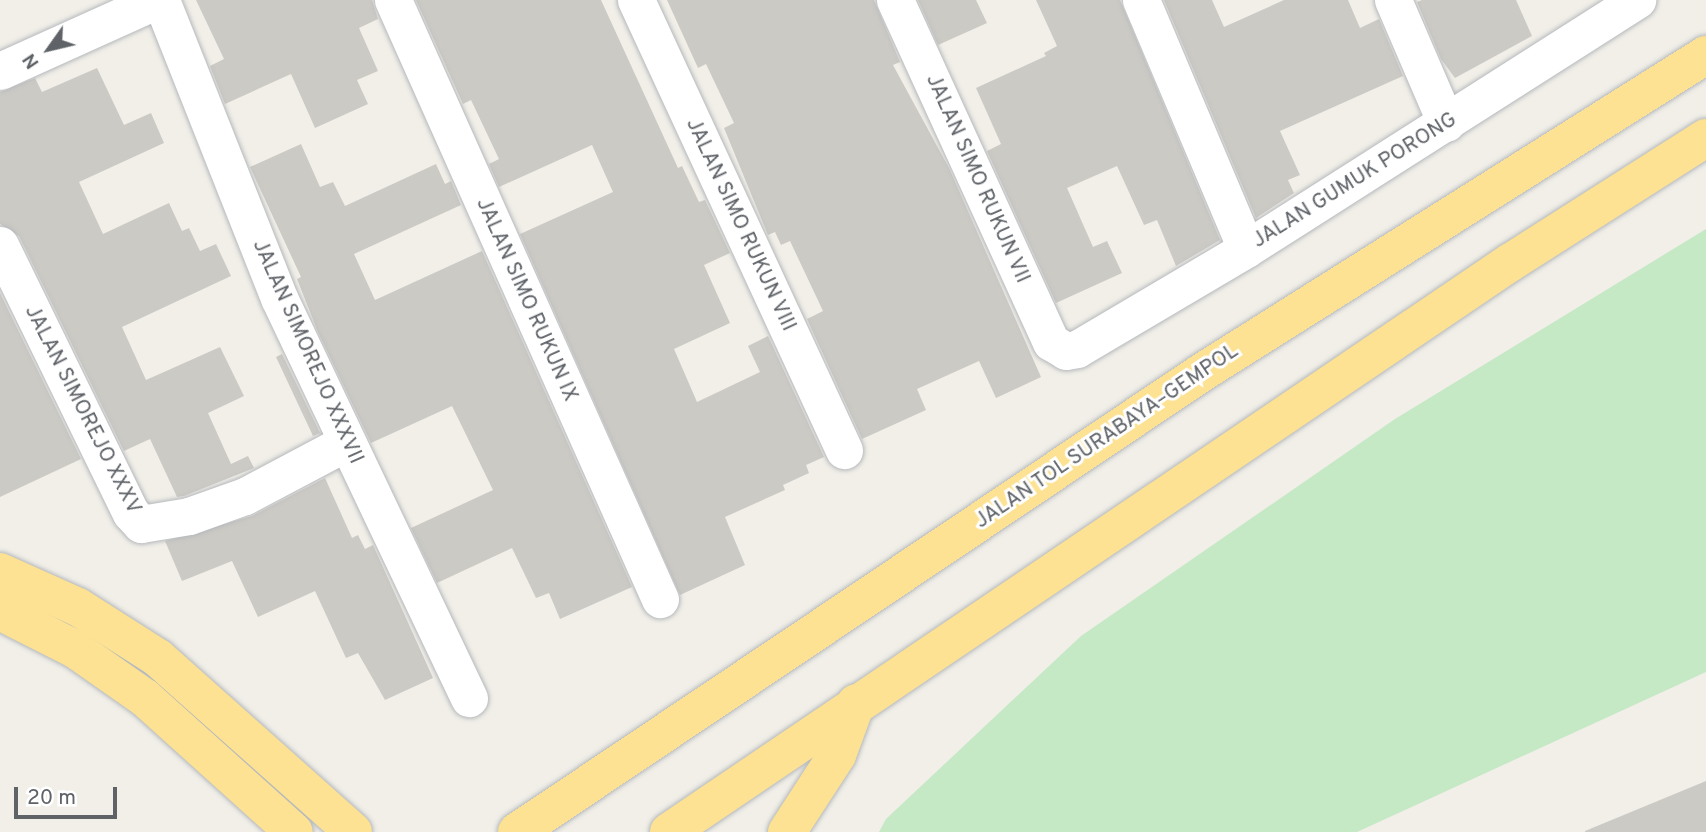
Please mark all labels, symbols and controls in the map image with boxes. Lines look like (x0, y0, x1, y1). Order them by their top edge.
north arrow (14, 14, 84, 84)
text: N (18, 48, 45, 73)
street label: JALAN SIMO RUKUN VII (919, 70, 1035, 288)
street label: JALAN GUMUK PORONG (1248, 108, 1462, 254)
street label: JALAN SIMO RUKUN VIII (679, 114, 801, 336)
street label: JALAN SIMO RUKUN IX (470, 194, 582, 406)
street label: JALAN SIMOREJO XXXVII (246, 236, 368, 468)
street label: JALAN SIMOREJO XXXV (18, 301, 146, 519)
street label: JALAN TOL SURABAYA–GEMPOL (970, 339, 1244, 535)
scale bar (18, 772, 121, 816)
text: 20 m (27, 785, 76, 812)

